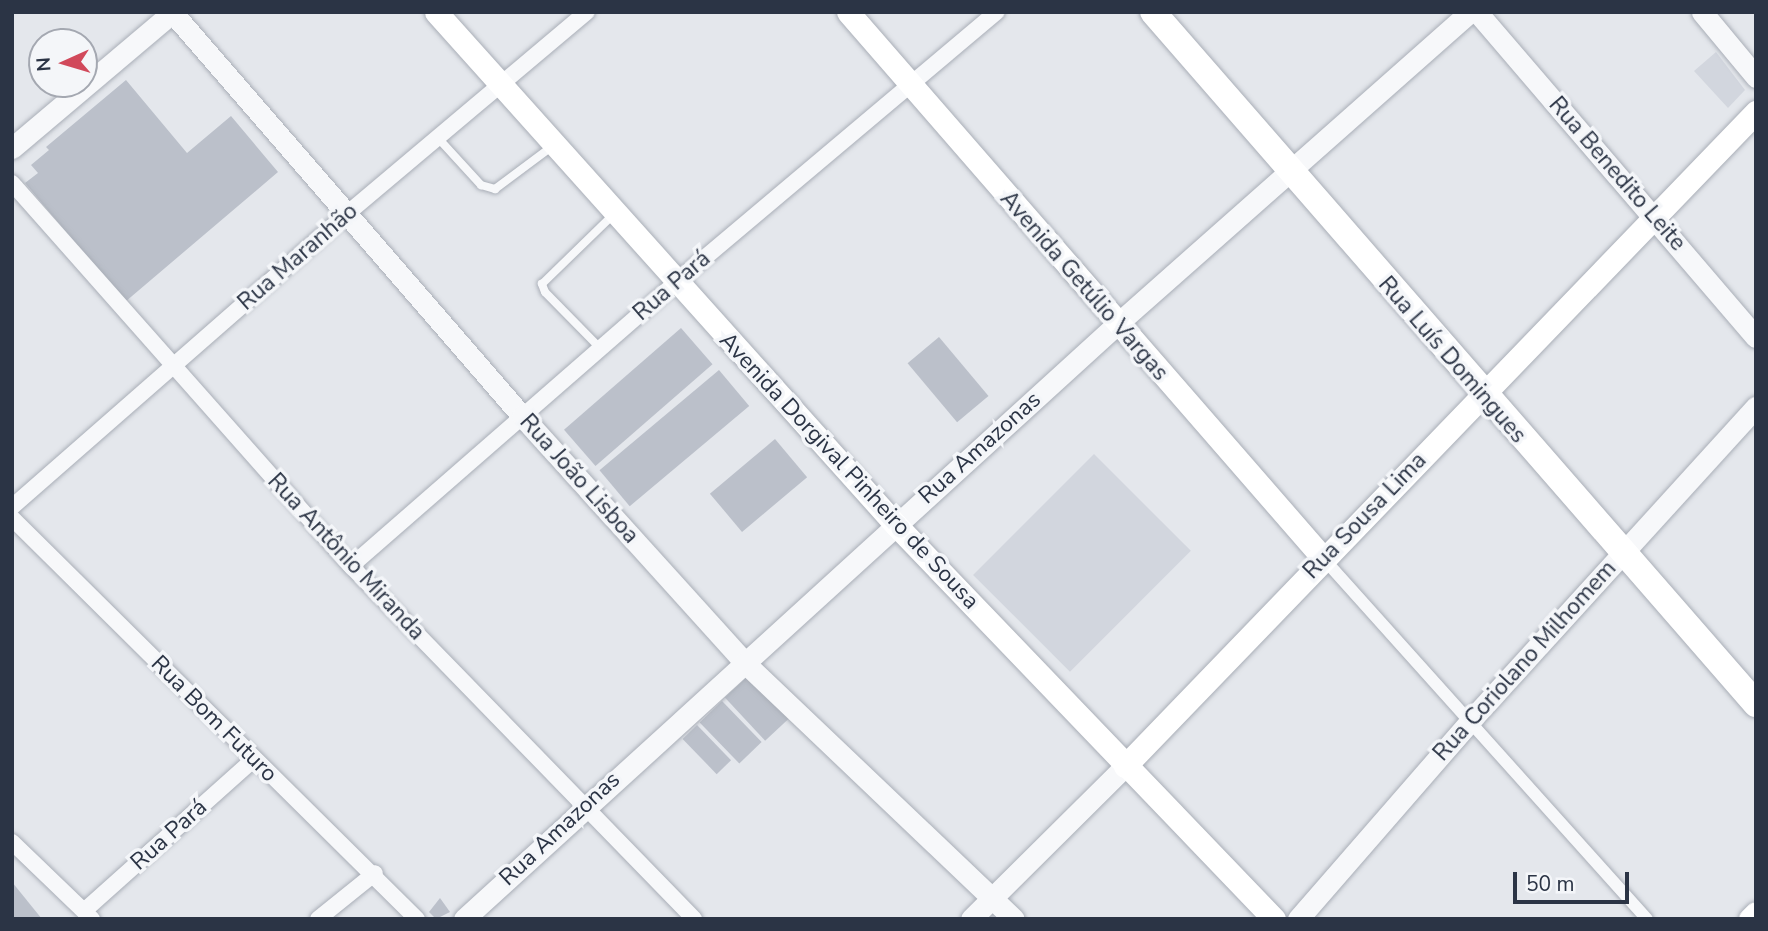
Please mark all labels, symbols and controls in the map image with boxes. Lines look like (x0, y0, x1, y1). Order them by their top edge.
north arrow (28, 28, 98, 98)
text: N (31, 56, 58, 72)
street label: Rua Benedito Leite (1543, 91, 1691, 257)
street label: Avenida Getúlio Vargas (994, 186, 1174, 386)
street label: Rua Maranhão (232, 197, 364, 317)
street label: Rua Pará (628, 245, 716, 327)
street label: Rua Luís Domingues (1372, 271, 1532, 449)
street label: Avenida Dorgival Pinheiro de Sousa (713, 327, 985, 615)
street label: Rua Amazonas (913, 386, 1047, 510)
street label: Rua João Lisboa (514, 409, 644, 549)
street label: Rua Sousa Lima (1298, 447, 1432, 585)
street label: Rua Antônio Miranda (262, 468, 430, 646)
street label: Rua Coriolano Milhomem (1428, 555, 1622, 767)
street label: Rua Bom Futuro (145, 650, 283, 788)
street label: Rua Amazonas (494, 766, 626, 892)
street label: Rua Pará (125, 794, 213, 876)
scale bar (1516, 858, 1632, 902)
text: 50 m (1526, 870, 1575, 898)

